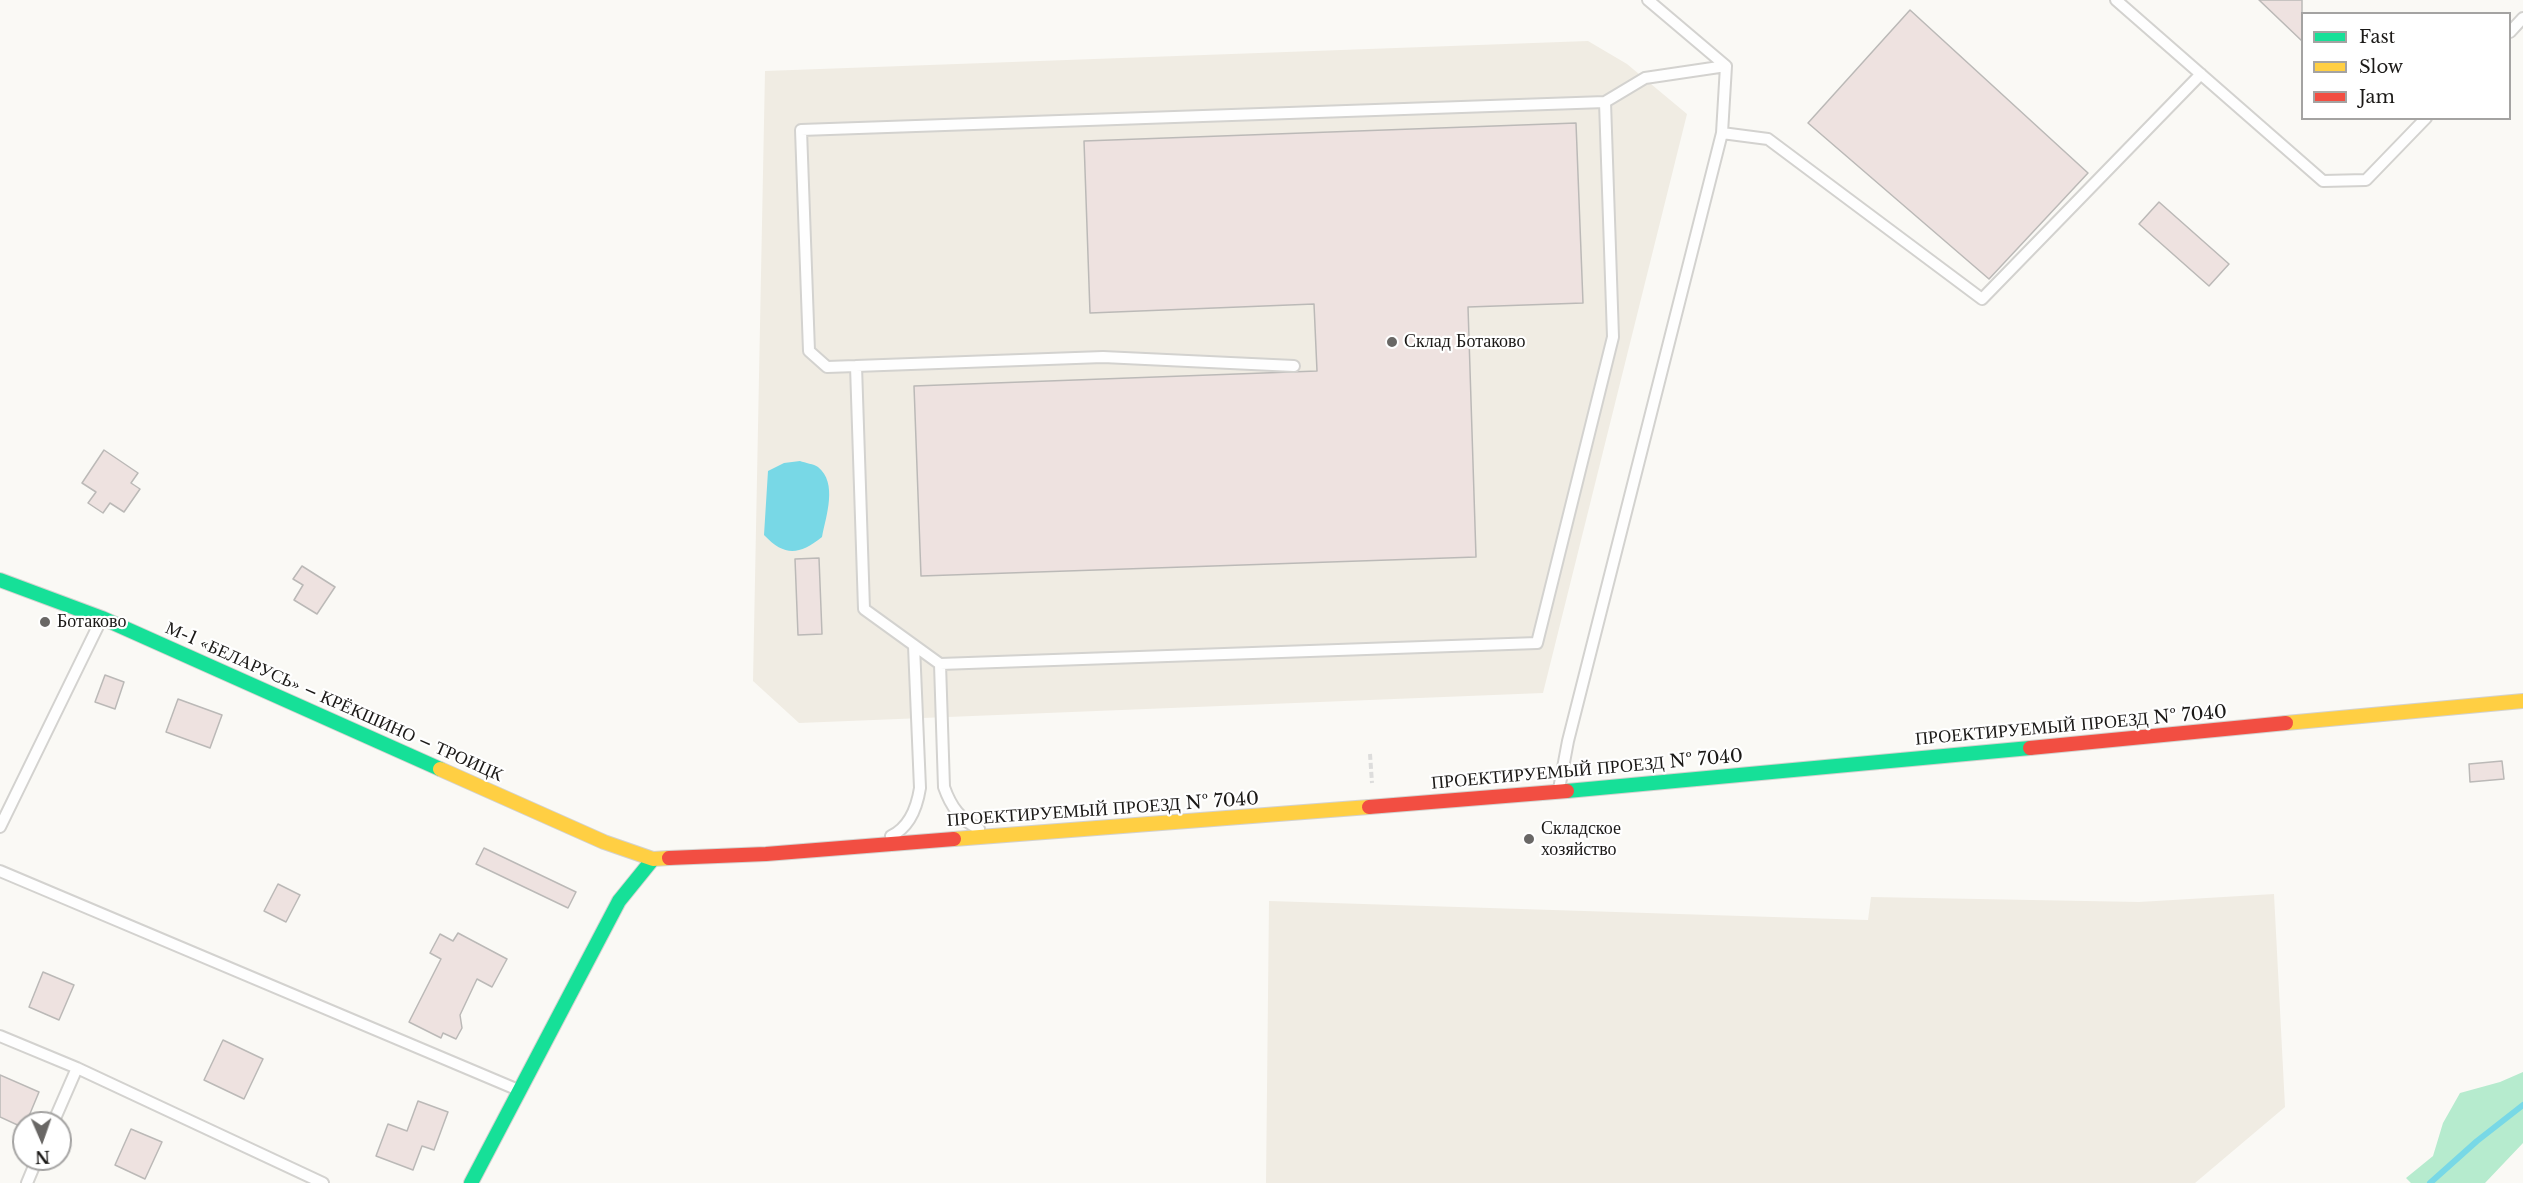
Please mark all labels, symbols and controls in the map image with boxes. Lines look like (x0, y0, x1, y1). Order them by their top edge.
legend (2301, 12, 2511, 120)
text: Fast (2359, 26, 2395, 48)
text: Slow (2359, 56, 2403, 78)
text: Jam (2359, 86, 2395, 108)
place label: Склад Ботаково (1404, 331, 1525, 353)
marker: Склад Ботаково (1385, 335, 1399, 349)
place label: Ботаково (57, 611, 126, 633)
marker: Ботаково (38, 615, 52, 629)
street label: М-1 «БЕЛАРУСЬ» – КРЁКШИНО – ТРОИЦК (162, 617, 506, 787)
street label: ПРОЕКТИРУЕМЫЙ ПРОЕЗД № 7040 (1914, 702, 2228, 750)
street label: ПРОЕКТИРУЕМЫЙ ПРОЕЗД № 7040 (1430, 746, 1744, 794)
street label: ПРОЕКТИРУЕМЫЙ ПРОЕЗД № 7040 (946, 788, 1260, 832)
place label: Складское хозяйство (1541, 818, 1621, 860)
marker: Складское хозяйство (1522, 832, 1536, 846)
north arrow (12, 1111, 72, 1171)
text: N (35, 1147, 50, 1167)

